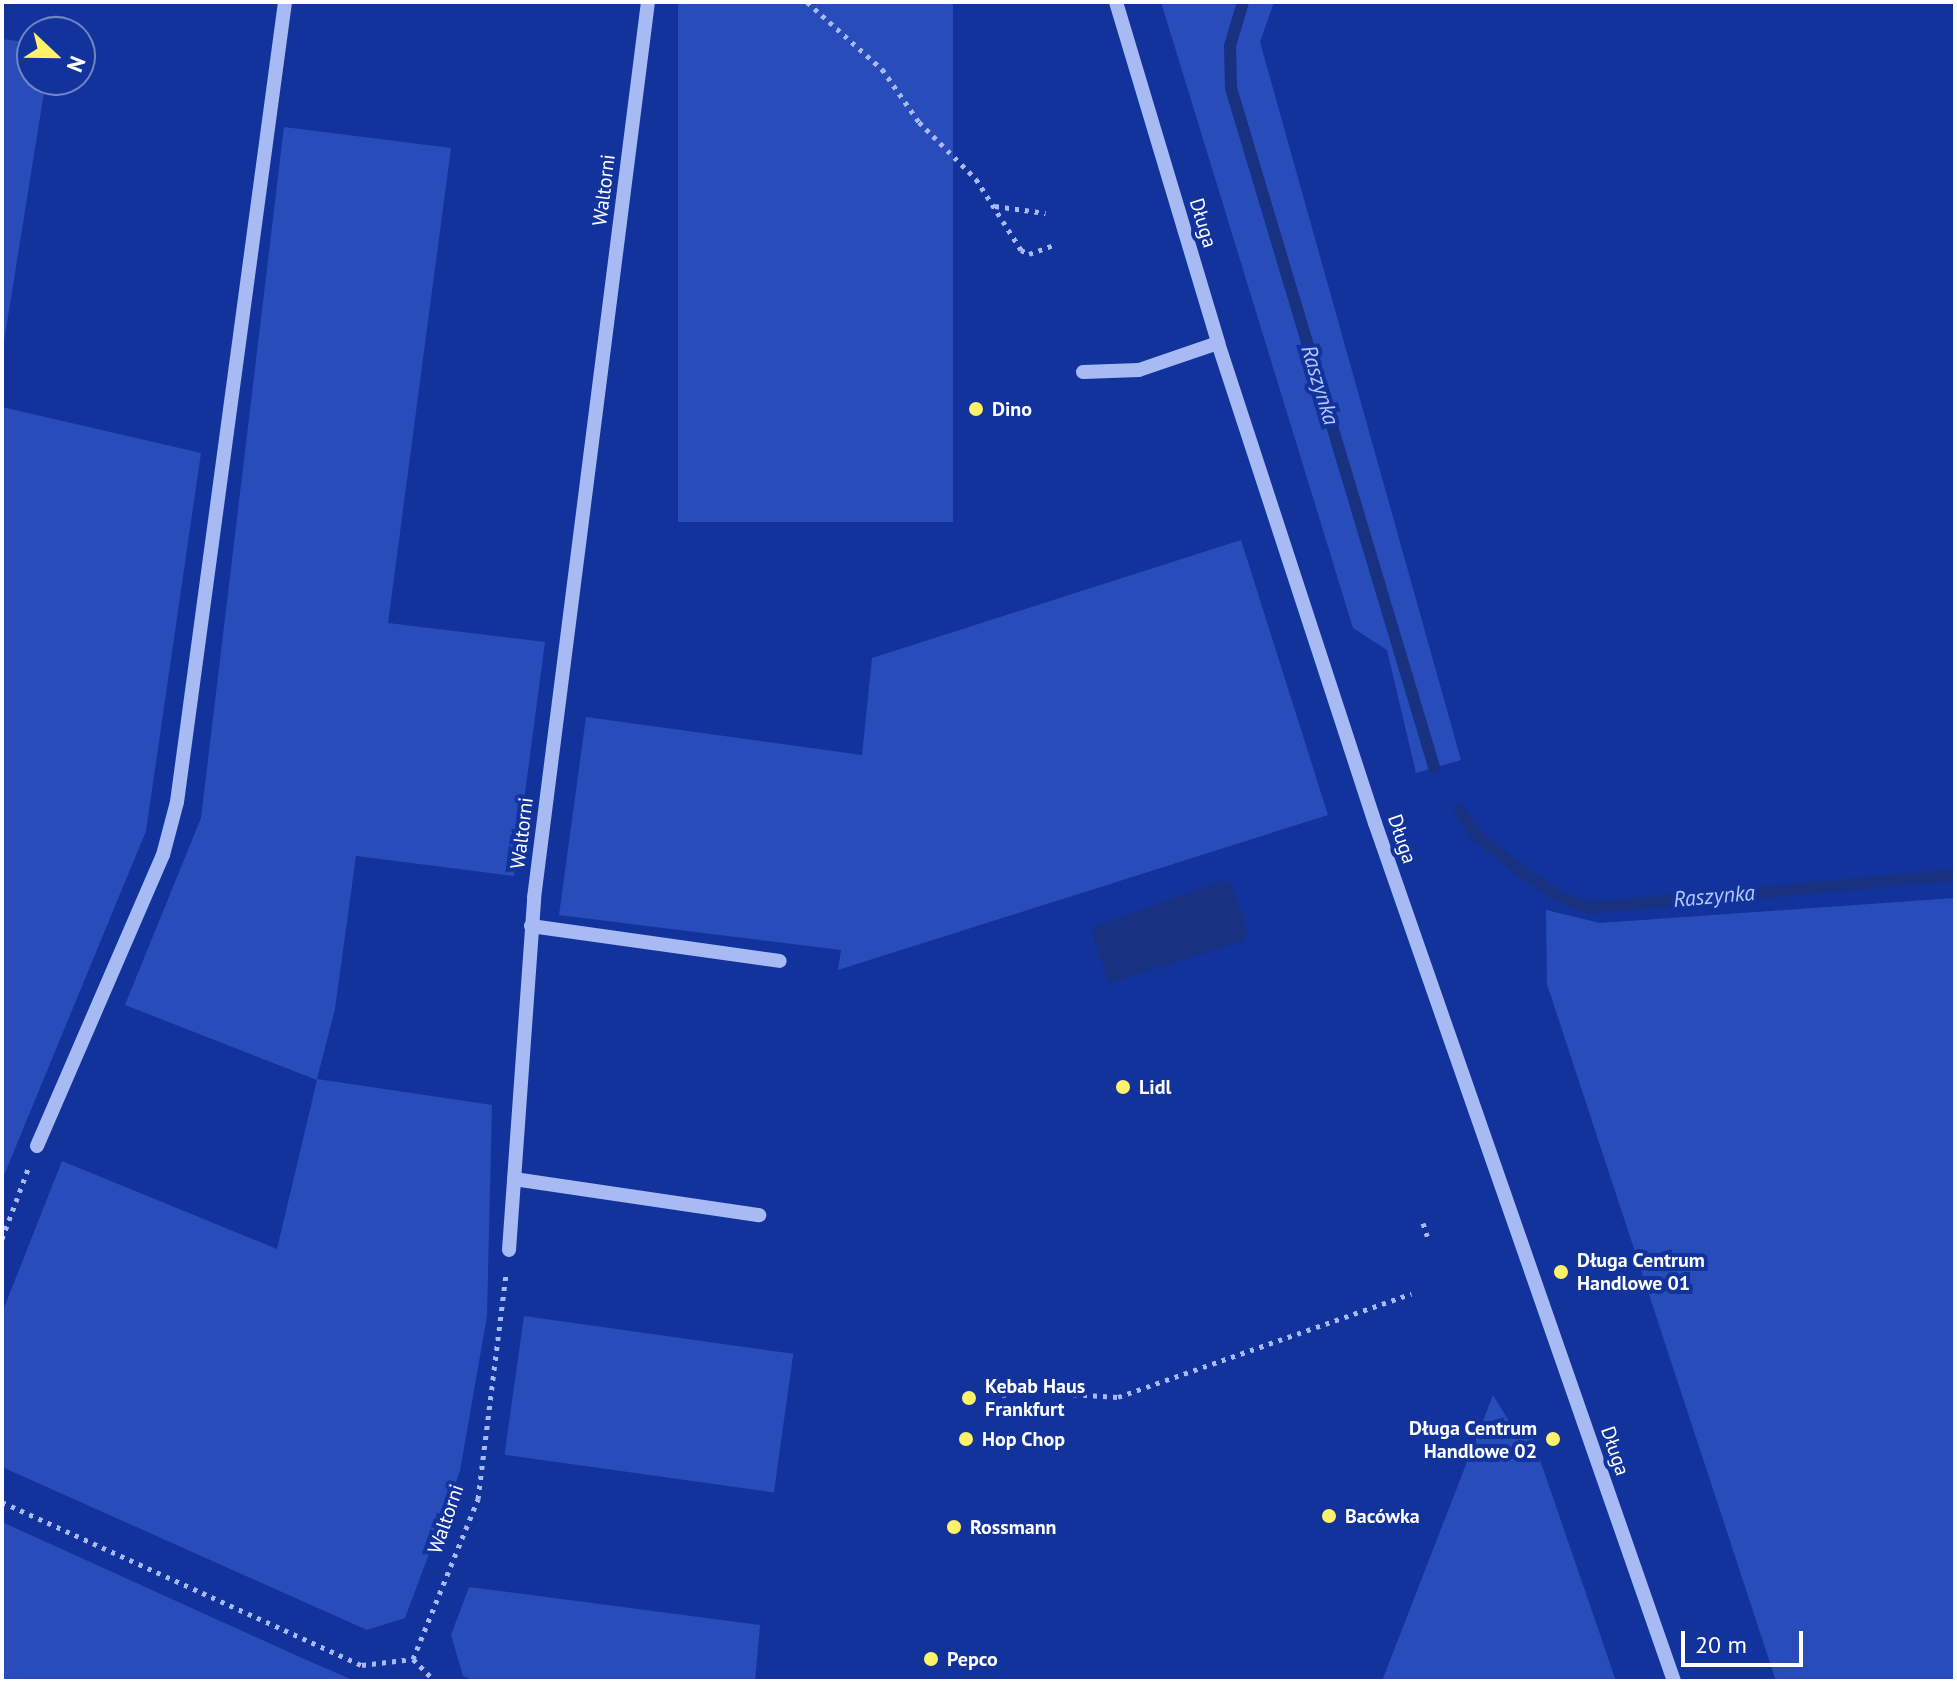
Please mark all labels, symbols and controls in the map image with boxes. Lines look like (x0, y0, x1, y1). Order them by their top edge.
north arrow (16, 16, 96, 96)
text: N (61, 52, 92, 76)
street label: Waltorni (588, 153, 620, 227)
street label: Długa (1184, 195, 1222, 251)
water label: Raszynka (1295, 342, 1345, 428)
place label: Dino (992, 397, 1032, 421)
marker: Dino (967, 400, 985, 418)
street label: Waltorni (506, 796, 538, 870)
street label: Długa (1382, 811, 1422, 867)
water label: Raszynka (1672, 879, 1756, 913)
place label: Lidl (1139, 1075, 1171, 1099)
marker: Lidl (1114, 1078, 1132, 1096)
place label: Długa Centrum Handlowe 01 (1577, 1248, 1705, 1295)
marker: Długa Centrum Handlowe 01 (1552, 1263, 1570, 1281)
place label: Kebab Haus Frankfurt (985, 1374, 1085, 1421)
marker: Kebab Haus Frankfurt (960, 1389, 978, 1407)
place label: Długa Centrum Handlowe 02 (1409, 1416, 1537, 1463)
street label: Długa (1595, 1423, 1635, 1479)
place label: Hop Chop (982, 1427, 1065, 1451)
marker: Hop Chop (957, 1430, 975, 1448)
marker: Długa Centrum Handlowe 02 (1544, 1430, 1562, 1448)
street label: Waltorni (423, 1481, 469, 1557)
place label: Bacówka (1345, 1504, 1420, 1528)
marker: Bacówka (1320, 1507, 1338, 1525)
place label: Rossmann (970, 1515, 1057, 1539)
marker: Rossmann (945, 1518, 963, 1536)
scale bar (1685, 1615, 1807, 1665)
text: 20 m (1695, 1629, 1747, 1660)
place label: Pepco (947, 1647, 998, 1671)
marker: Pepco (922, 1650, 940, 1668)

